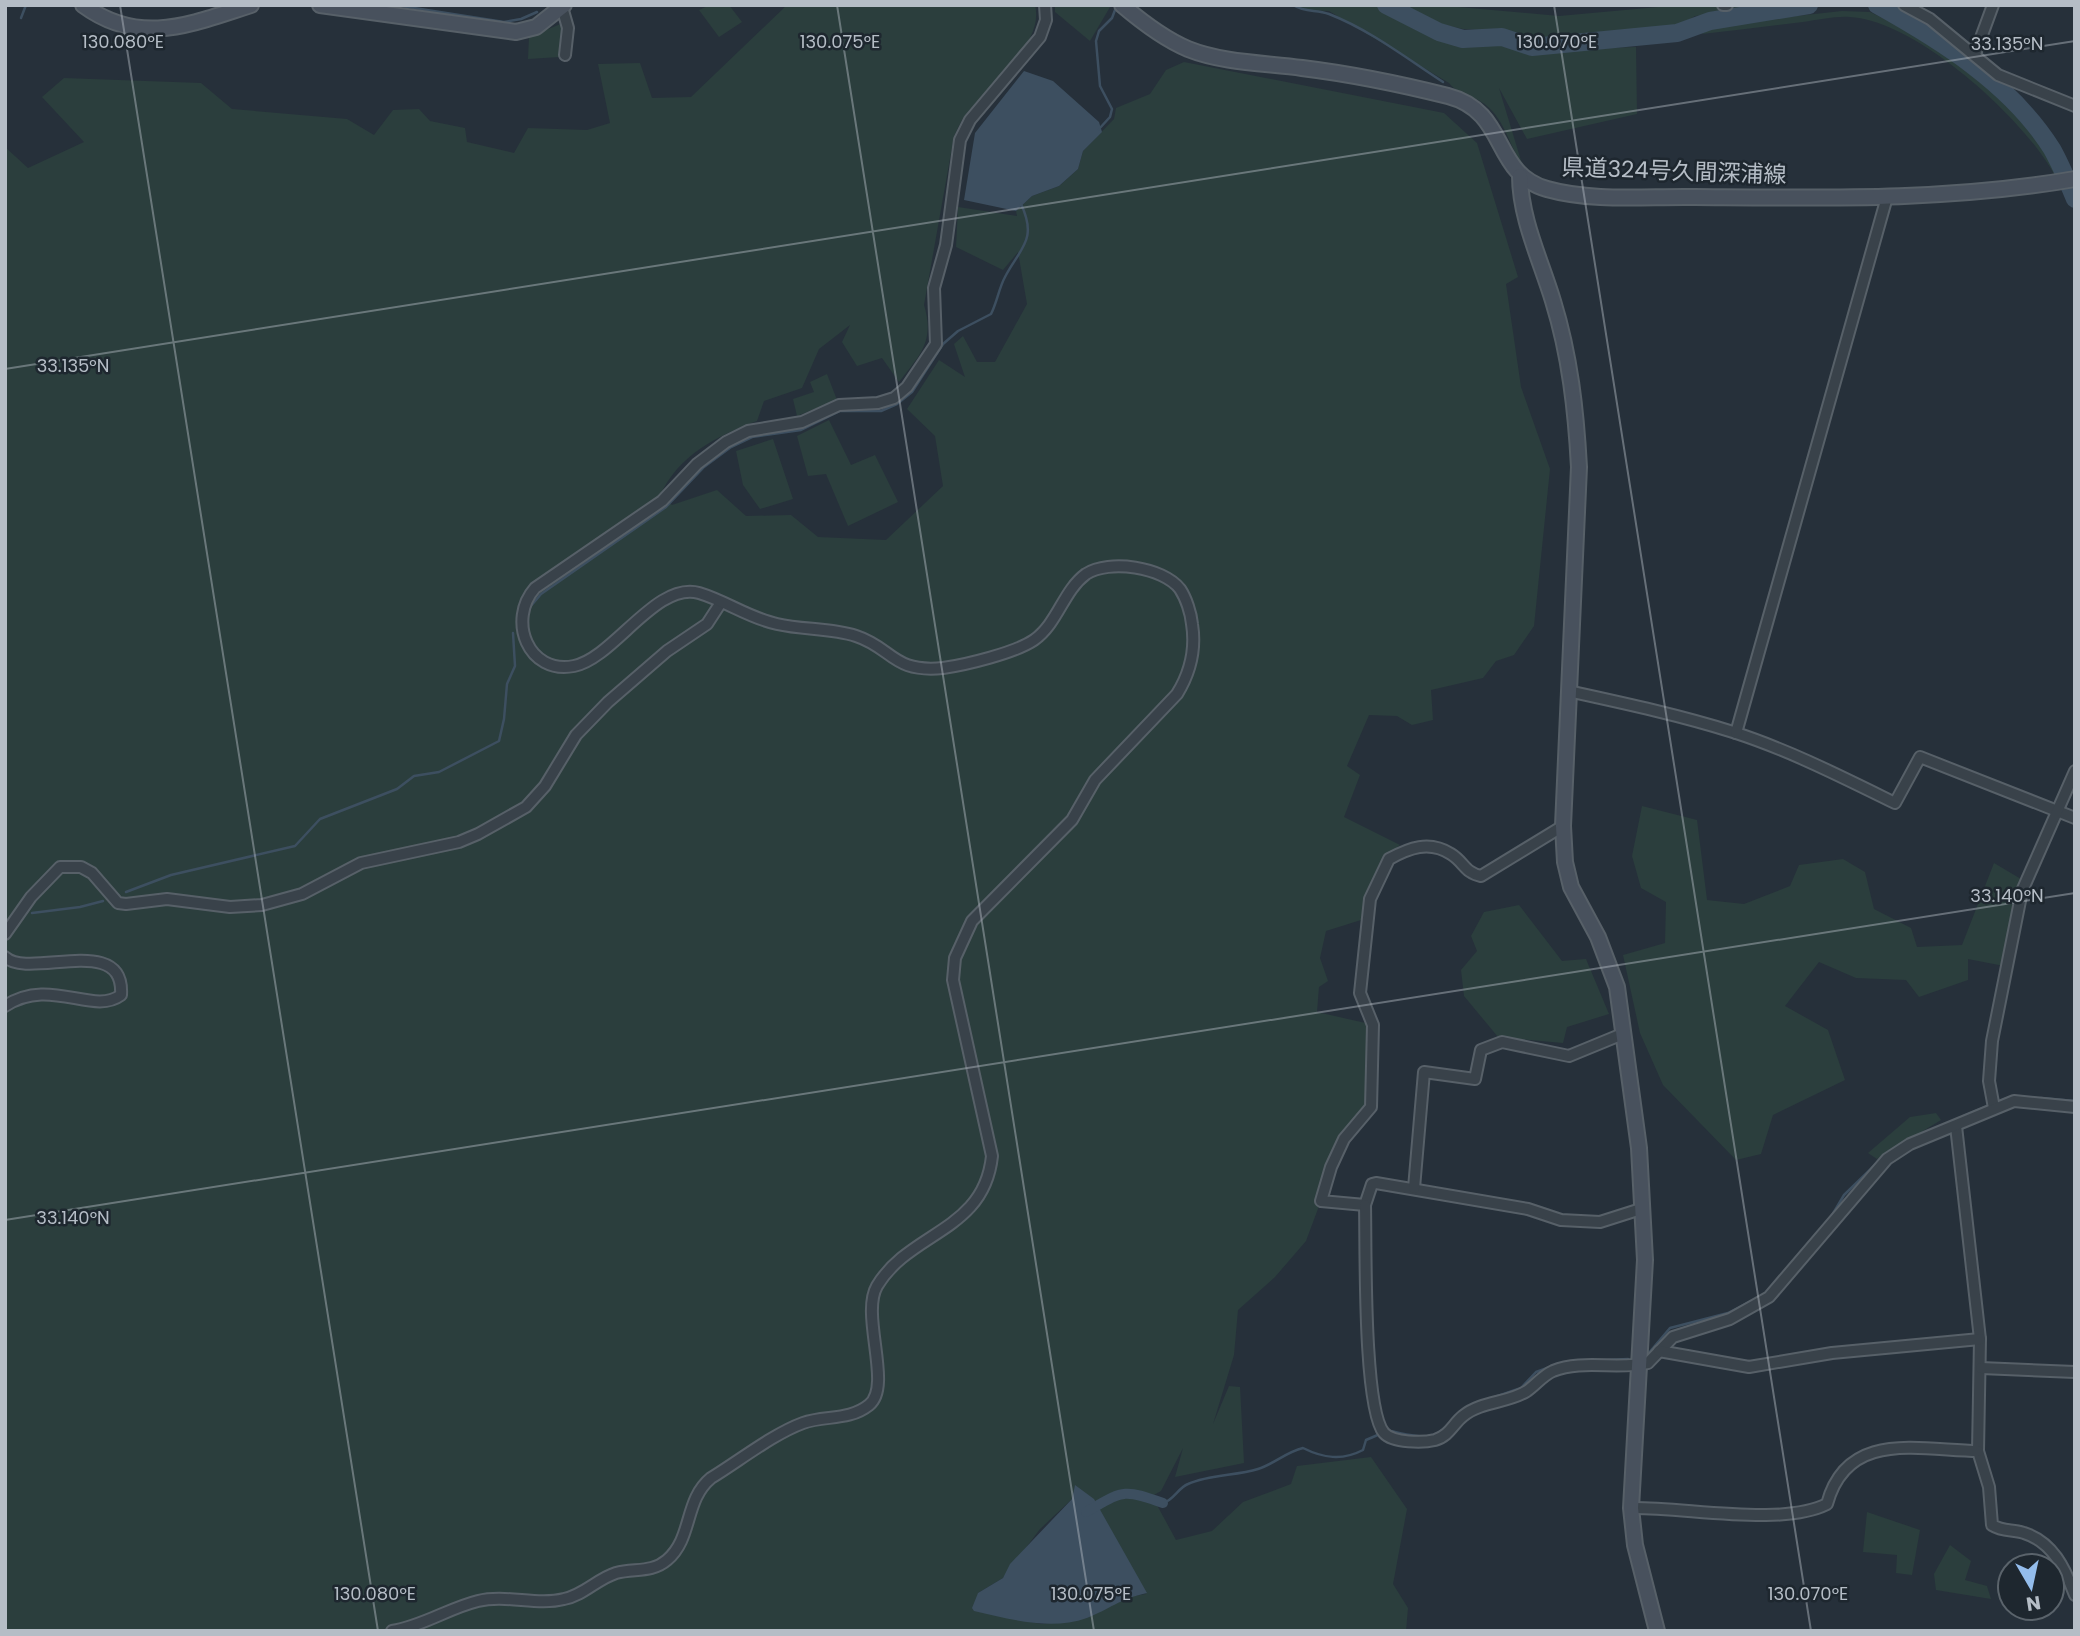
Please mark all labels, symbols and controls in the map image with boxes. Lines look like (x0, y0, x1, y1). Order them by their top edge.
text: 130.080°E (82, 29, 164, 54)
text: 130.075°E (800, 29, 880, 54)
text: 130.070°E (1517, 29, 1597, 54)
text: 33.135°N (1971, 31, 2043, 56)
street label: 県道324号久間深浦線 (1561, 151, 1787, 191)
text: 33.135°N (37, 353, 109, 378)
text: 33.140°N (1970, 883, 2044, 908)
text: 33.140°N (36, 1205, 110, 1230)
north arrow (1996, 1552, 2066, 1622)
text: 130.080°E (334, 1581, 416, 1606)
text: 130.075°E (1051, 1581, 1131, 1606)
text: 130.070°E (1768, 1581, 1848, 1606)
text: N (2024, 1589, 2043, 1618)

